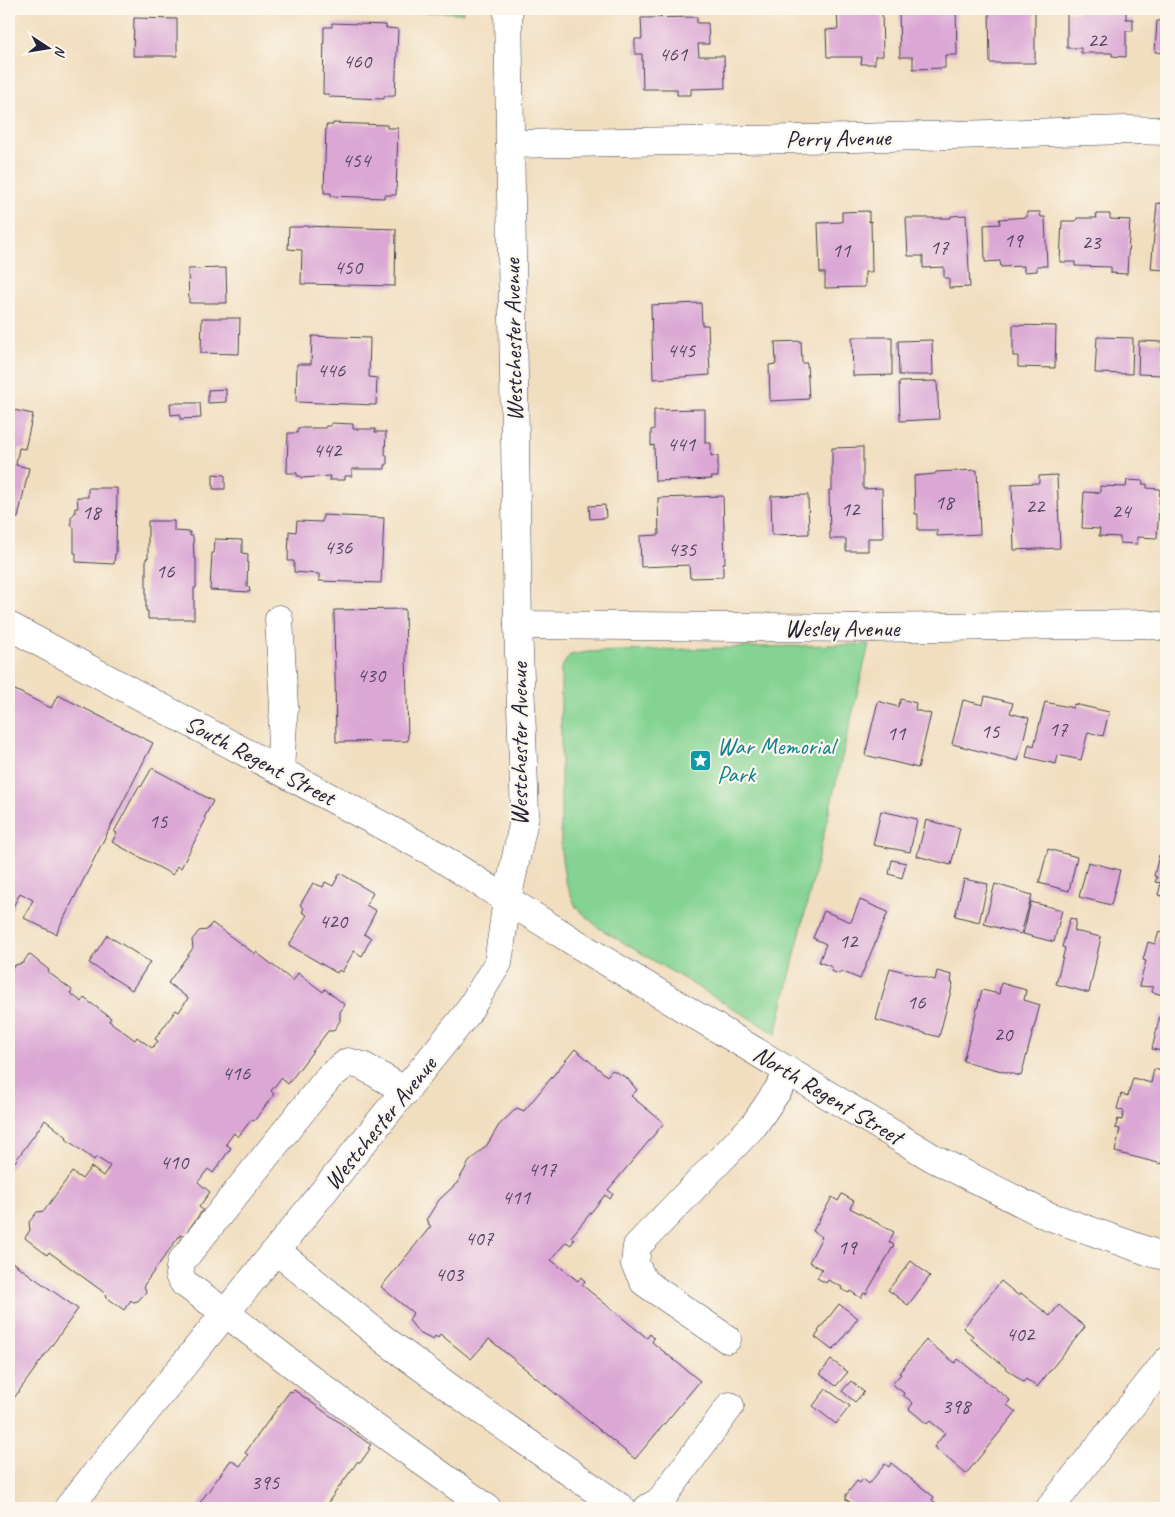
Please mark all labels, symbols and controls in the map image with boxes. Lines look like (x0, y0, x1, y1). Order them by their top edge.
north arrow (22, 22, 72, 72)
house number: 22 (1088, 27, 1108, 53)
house number: 461 (659, 41, 689, 67)
text: N (51, 45, 69, 59)
house number: 460 (343, 48, 373, 74)
street label: Perry Avenue (785, 122, 893, 154)
house number: 454 (342, 147, 373, 173)
house number: 19 (1004, 227, 1024, 253)
house number: 23 (1082, 229, 1102, 255)
house number: 17 (930, 234, 950, 260)
house number: 11 (832, 237, 852, 263)
house number: 450 (334, 254, 364, 280)
street label: Westchester Avenue (497, 256, 529, 422)
house number: 445 (667, 337, 697, 363)
house number: 446 (317, 357, 346, 383)
house number: 441 (667, 431, 697, 457)
house number: 442 (313, 437, 343, 463)
house number: 18 (935, 489, 956, 515)
house number: 22 (1026, 493, 1046, 519)
house number: 12 (841, 496, 861, 522)
house number: 24 (1112, 498, 1133, 524)
house number: 18 (82, 499, 103, 525)
house number: 436 (324, 534, 353, 560)
house number: 435 (668, 536, 698, 562)
house number: 16 (156, 558, 175, 584)
street label: Wesley Avenue (785, 613, 901, 643)
street label: Westchester Avenue (504, 660, 534, 825)
house number: 430 (357, 662, 387, 688)
street label: South Regent Street (180, 708, 342, 813)
house number: 17 (1049, 716, 1069, 742)
house number: 15 (981, 718, 1001, 744)
house number: 11 (887, 720, 907, 746)
place label: War Memorial Park (717, 731, 838, 789)
place icon: War Memorial Park (689, 748, 713, 772)
house number: 15 (149, 808, 169, 834)
house number: 420 (319, 908, 349, 934)
house number: 12 (839, 928, 859, 954)
house number: 16 (907, 989, 926, 1015)
house number: 20 (994, 1021, 1014, 1047)
street label: North Regent Street (748, 1039, 911, 1153)
street label: Westchester Avenue (317, 1049, 444, 1196)
house number: 416 (222, 1060, 251, 1086)
house number: 410 (160, 1149, 190, 1175)
house number: 417 (528, 1156, 558, 1182)
house number: 411 (502, 1184, 532, 1210)
house number: 407 (465, 1225, 495, 1251)
house number: 19 (838, 1234, 858, 1260)
house number: 403 (435, 1261, 465, 1287)
house number: 402 (1006, 1321, 1036, 1347)
house number: 398 (942, 1393, 973, 1419)
house number: 395 (251, 1469, 281, 1495)

